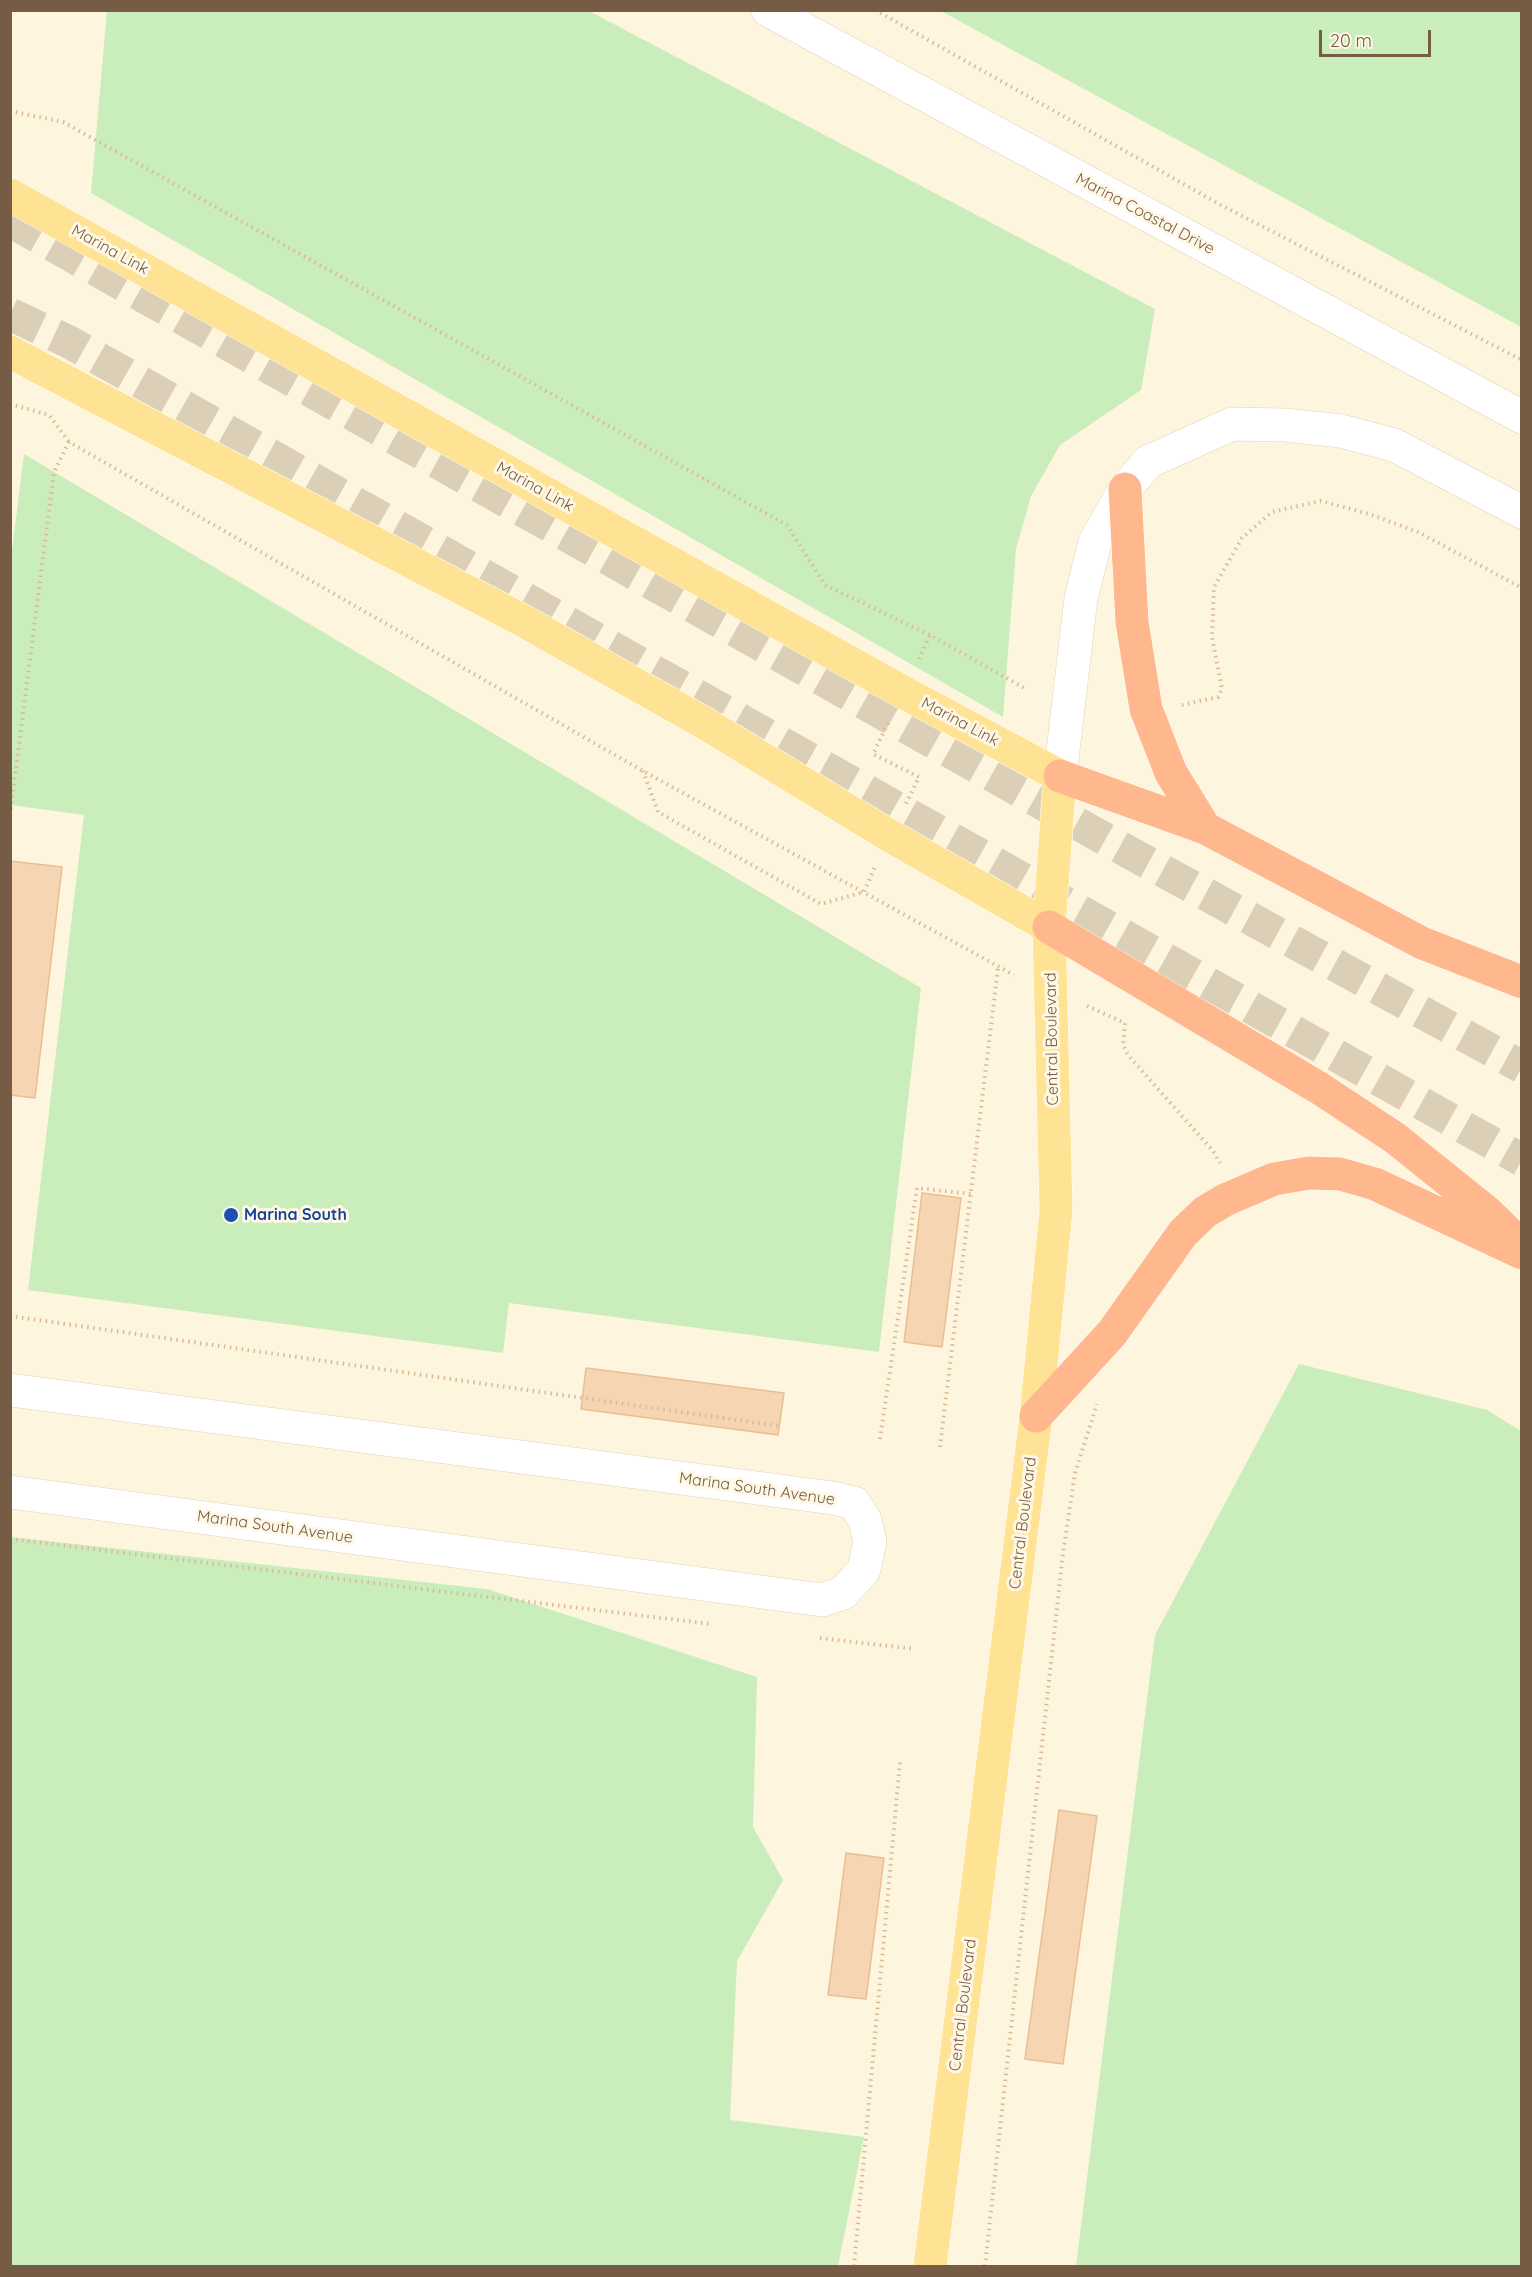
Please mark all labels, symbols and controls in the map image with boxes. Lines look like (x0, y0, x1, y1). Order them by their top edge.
scale bar (1322, 18, 1434, 56)
text: 20 m (1330, 29, 1372, 52)
street label: Marina Coastal Drive (1072, 169, 1218, 259)
street label: Marina Link (68, 221, 152, 279)
street label: Marina Link (493, 458, 577, 516)
street label: Marina Link (918, 693, 1002, 751)
street label: Central Boulevard (1041, 972, 1063, 1106)
place label: Marina South (244, 1205, 347, 1225)
marker: Marina South (222, 1206, 240, 1224)
street label: Central Boulevard (1005, 1456, 1041, 1590)
street label: Marina South Avenue (678, 1469, 836, 1509)
street label: Marina South Avenue (196, 1507, 354, 1547)
street label: Central Boulevard (945, 1938, 981, 2072)

